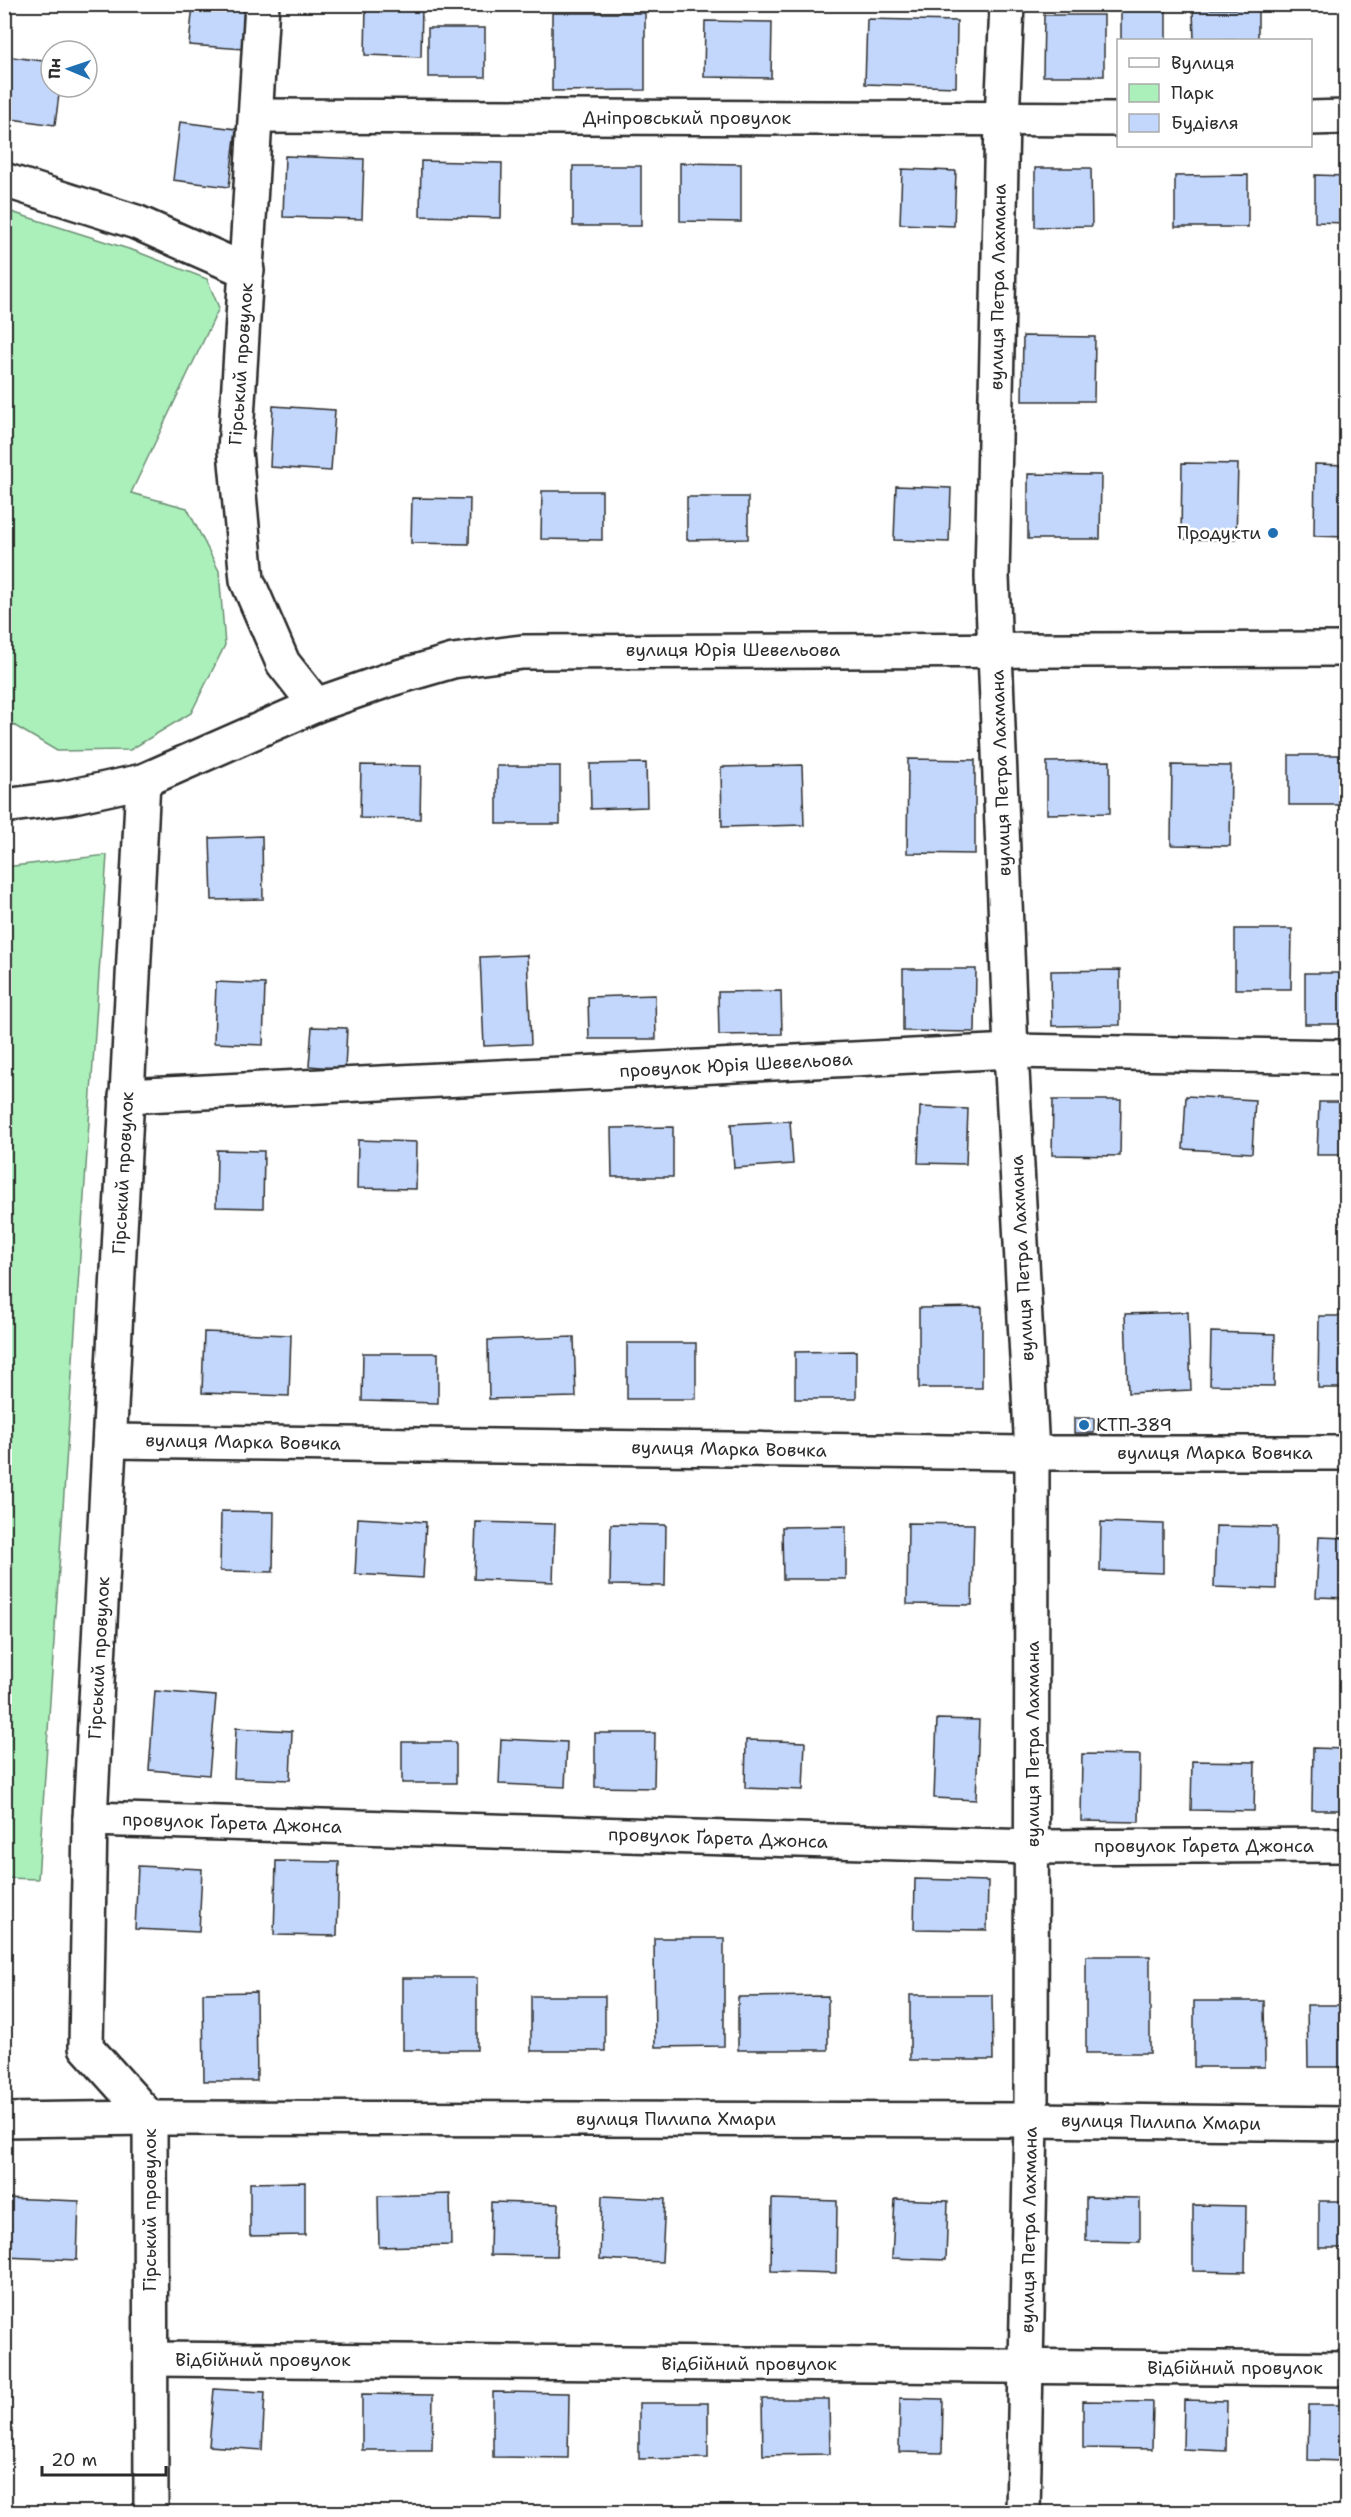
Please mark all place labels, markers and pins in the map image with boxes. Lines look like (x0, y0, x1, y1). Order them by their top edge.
place label: Продукти (1177, 521, 1261, 545)
marker: Продукти (1266, 526, 1280, 540)
place label: КТП-389 (1096, 1413, 1172, 1437)
marker: КТП-389 (1077, 1418, 1091, 1432)

